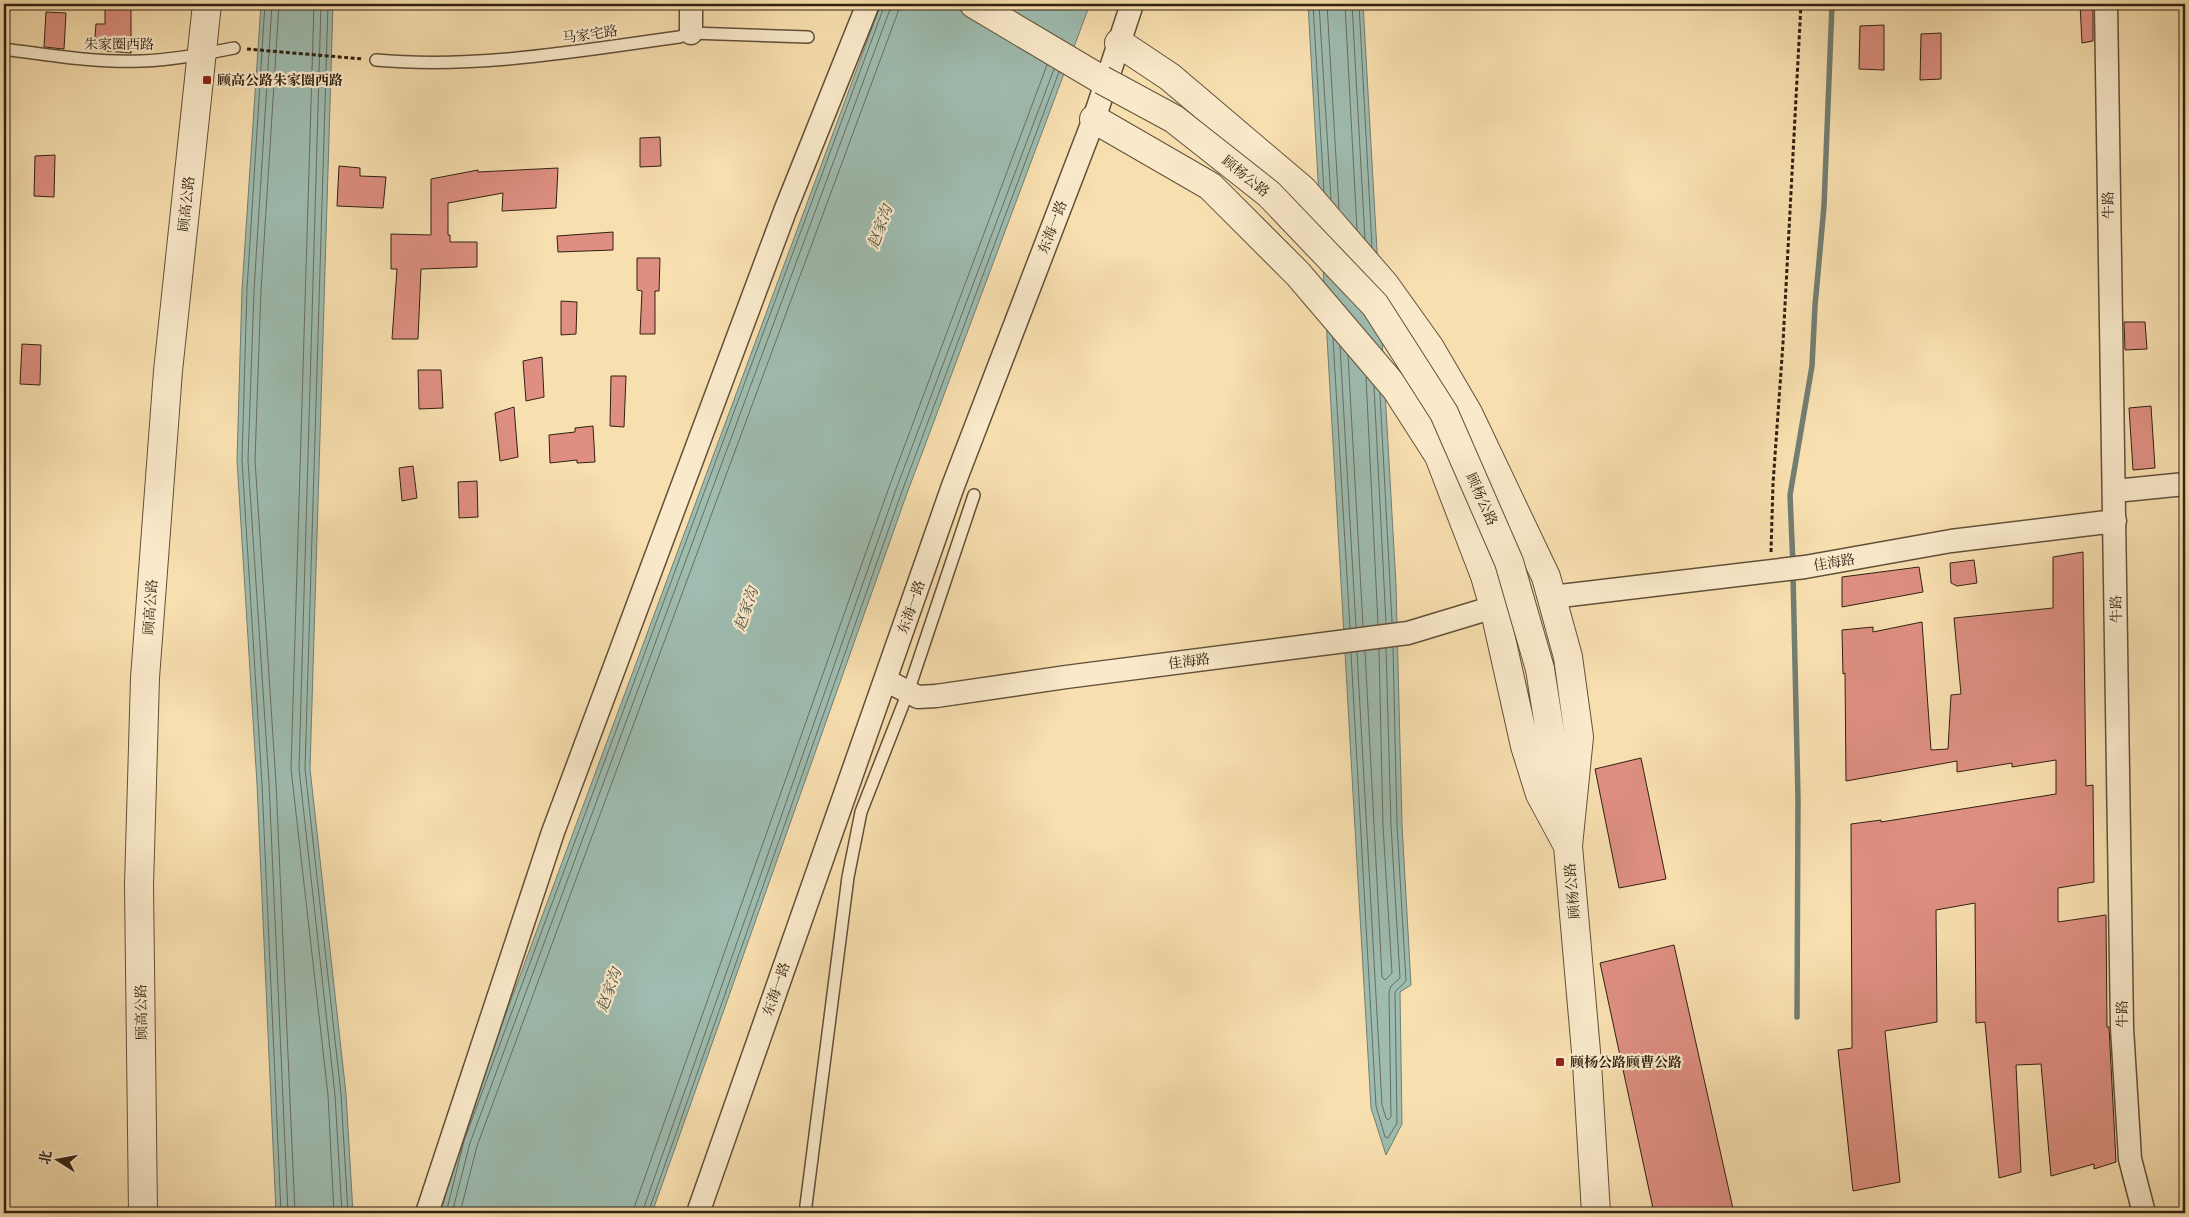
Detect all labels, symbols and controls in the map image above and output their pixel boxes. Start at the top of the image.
street label: 马家宅路 [561,21,619,47]
street label: 朱家圈西路 [84,35,154,53]
place label: 顾高公路朱家圈西路 [217,71,343,89]
marker: 顾高公路朱家圈西路 [201,74,213,86]
street label: 顾杨公路 [1219,151,1273,201]
street label: 顾高公路 [174,175,198,233]
street label: 牛路 [2099,191,2117,219]
street label: 东海一路 [1034,198,1070,256]
water label: 赵家沟 [863,201,897,251]
street label: 顾杨公路 [1462,470,1502,528]
street label: 佳海路 [1812,549,1856,575]
street label: 顾高公路 [139,578,161,636]
street label: 东海一路 [893,578,929,636]
water label: 赵家沟 [729,583,762,633]
street label: 牛路 [2107,595,2125,623]
street label: 佳海路 [1167,650,1211,672]
street label: 顾杨公路 [1561,862,1583,920]
street label: 东海一路 [758,960,794,1018]
water label: 赵家沟 [592,964,626,1014]
street label: 顾高公路 [132,984,150,1040]
street label: 牛路 [2113,1000,2131,1028]
place label: 顾杨公路顾曹公路 [1570,1053,1682,1071]
marker: 顾杨公路顾曹公路 [1554,1056,1566,1068]
north arrow [32,1134,82,1184]
text: 北 [35,1149,55,1166]

